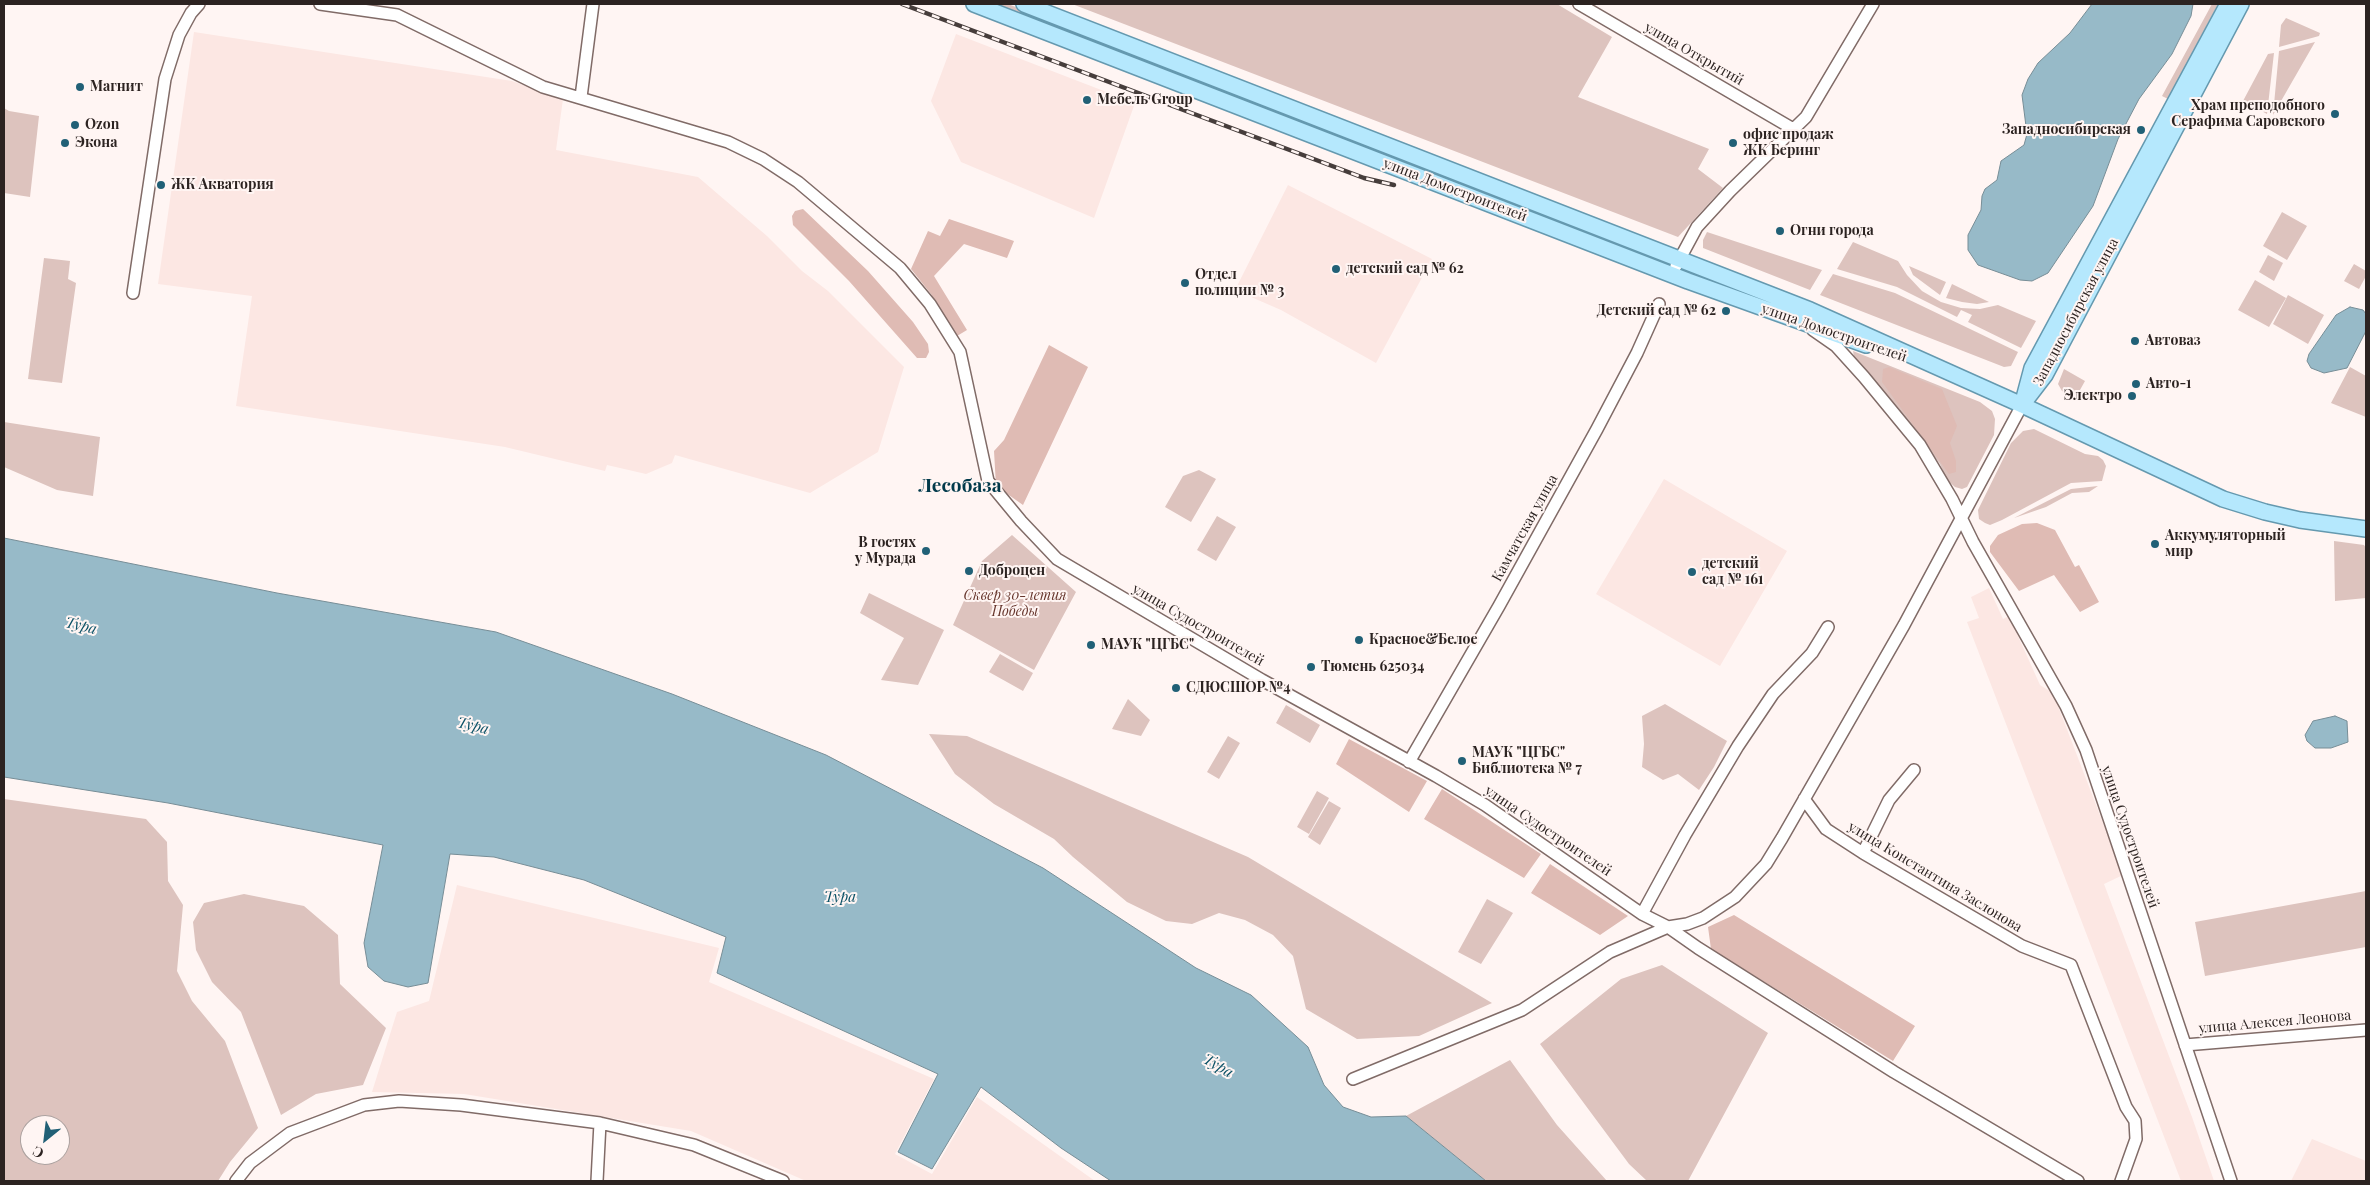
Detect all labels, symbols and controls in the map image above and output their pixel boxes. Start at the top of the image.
street label: улица Открытий [1642,19,1746,89]
place label: Магнит [90,79,143,95]
marker: Магнит [74,81,86,93]
place label: Мебель Group [1097,92,1193,108]
marker: Мебель Group [1081,94,1093,106]
place label: Храм преподобного Серафима Саровского [2171,98,2325,130]
marker: Храм преподобного Серафима Саровского [2329,108,2341,120]
place label: Ozon [85,117,119,133]
marker: Ozon [69,119,81,131]
place label: Западносибирская [2002,122,2131,138]
marker: Западносибирская [2135,124,2147,136]
place label: офис продаж ЖК Беринг [1743,127,1834,160]
place label: Экона [75,135,117,151]
marker: Экона [59,137,71,149]
marker: офис продаж ЖК Беринг [1727,137,1739,149]
street label: улица Домостроителей [1381,155,1529,225]
place label: ЖК Акватория [171,177,274,193]
marker: ЖК Акватория [155,179,167,191]
place label: Огни города [1790,223,1874,239]
marker: Огни города [1774,225,1786,237]
street label: Западносибирская улица [2030,235,2122,389]
place label: детский сад № 62 [1346,261,1464,277]
marker: детский сад № 62 [1330,263,1342,275]
place label: Отдел полиции № 3 [1195,267,1284,300]
marker: Отдел полиции № 3 [1179,277,1191,289]
street label: улица Домостроителей [1759,300,1909,366]
place label: Детский сад № 62 [1597,303,1716,319]
marker: Детский сад № 62 [1720,305,1732,317]
place label: Автоваз [2145,333,2201,349]
marker: Автоваз [2129,335,2141,347]
place label: Авто-1 [2146,376,2191,392]
marker: Авто-1 [2130,378,2142,390]
place label: Электро [2064,388,2122,404]
marker: Электро [2126,390,2138,402]
street label: Камчатская улица [1489,472,1561,584]
district label: Лесобаза [918,475,1002,497]
place label: Аккумуляторный мир [2165,528,2286,560]
place label: В гостях у Мурада [855,535,916,568]
marker: Аккумуляторный мир [2149,538,2161,550]
marker: В гостях у Мурада [920,545,932,557]
place label: детский сад № 161 [1702,556,1763,588]
place label: Доброцен [979,563,1045,579]
marker: Доброцен [963,565,975,577]
marker: детский сад № 161 [1686,566,1698,578]
street label: улица Судостроителей [1129,580,1267,670]
park label: Сквер 30-летия Победы [963,588,1067,620]
water label: Тура [63,613,99,639]
place label: Красное&Белое [1369,632,1478,648]
marker: Красное&Белое [1353,634,1365,646]
place label: МАУК "ЦГБС" [1101,637,1194,653]
marker: МАУК "ЦГБС" [1085,639,1097,651]
place label: Тюмень 625034 [1321,659,1424,675]
marker: Тюмень 625034 [1305,661,1317,673]
place label: СДЮСШОР №4 [1186,680,1291,696]
marker: СДЮСШОР №4 [1170,682,1182,694]
water label: Тура [455,713,491,739]
place label: МАУК "ЦГБС" Библиотека № 7 [1472,745,1582,778]
marker: МАУК "ЦГБС" Библиотека № 7 [1456,755,1468,767]
street label: улица Судостроителей [2098,764,2162,910]
street label: улица Судостроителей [1481,782,1615,880]
street label: улица Константина Заслонова [1845,818,2025,936]
water label: Тура [824,888,856,906]
street label: улица Алексея Леонова [2198,1007,2352,1037]
water label: Тура [1200,1050,1236,1082]
north arrow [20,1115,70,1165]
text: С [29,1142,47,1163]

